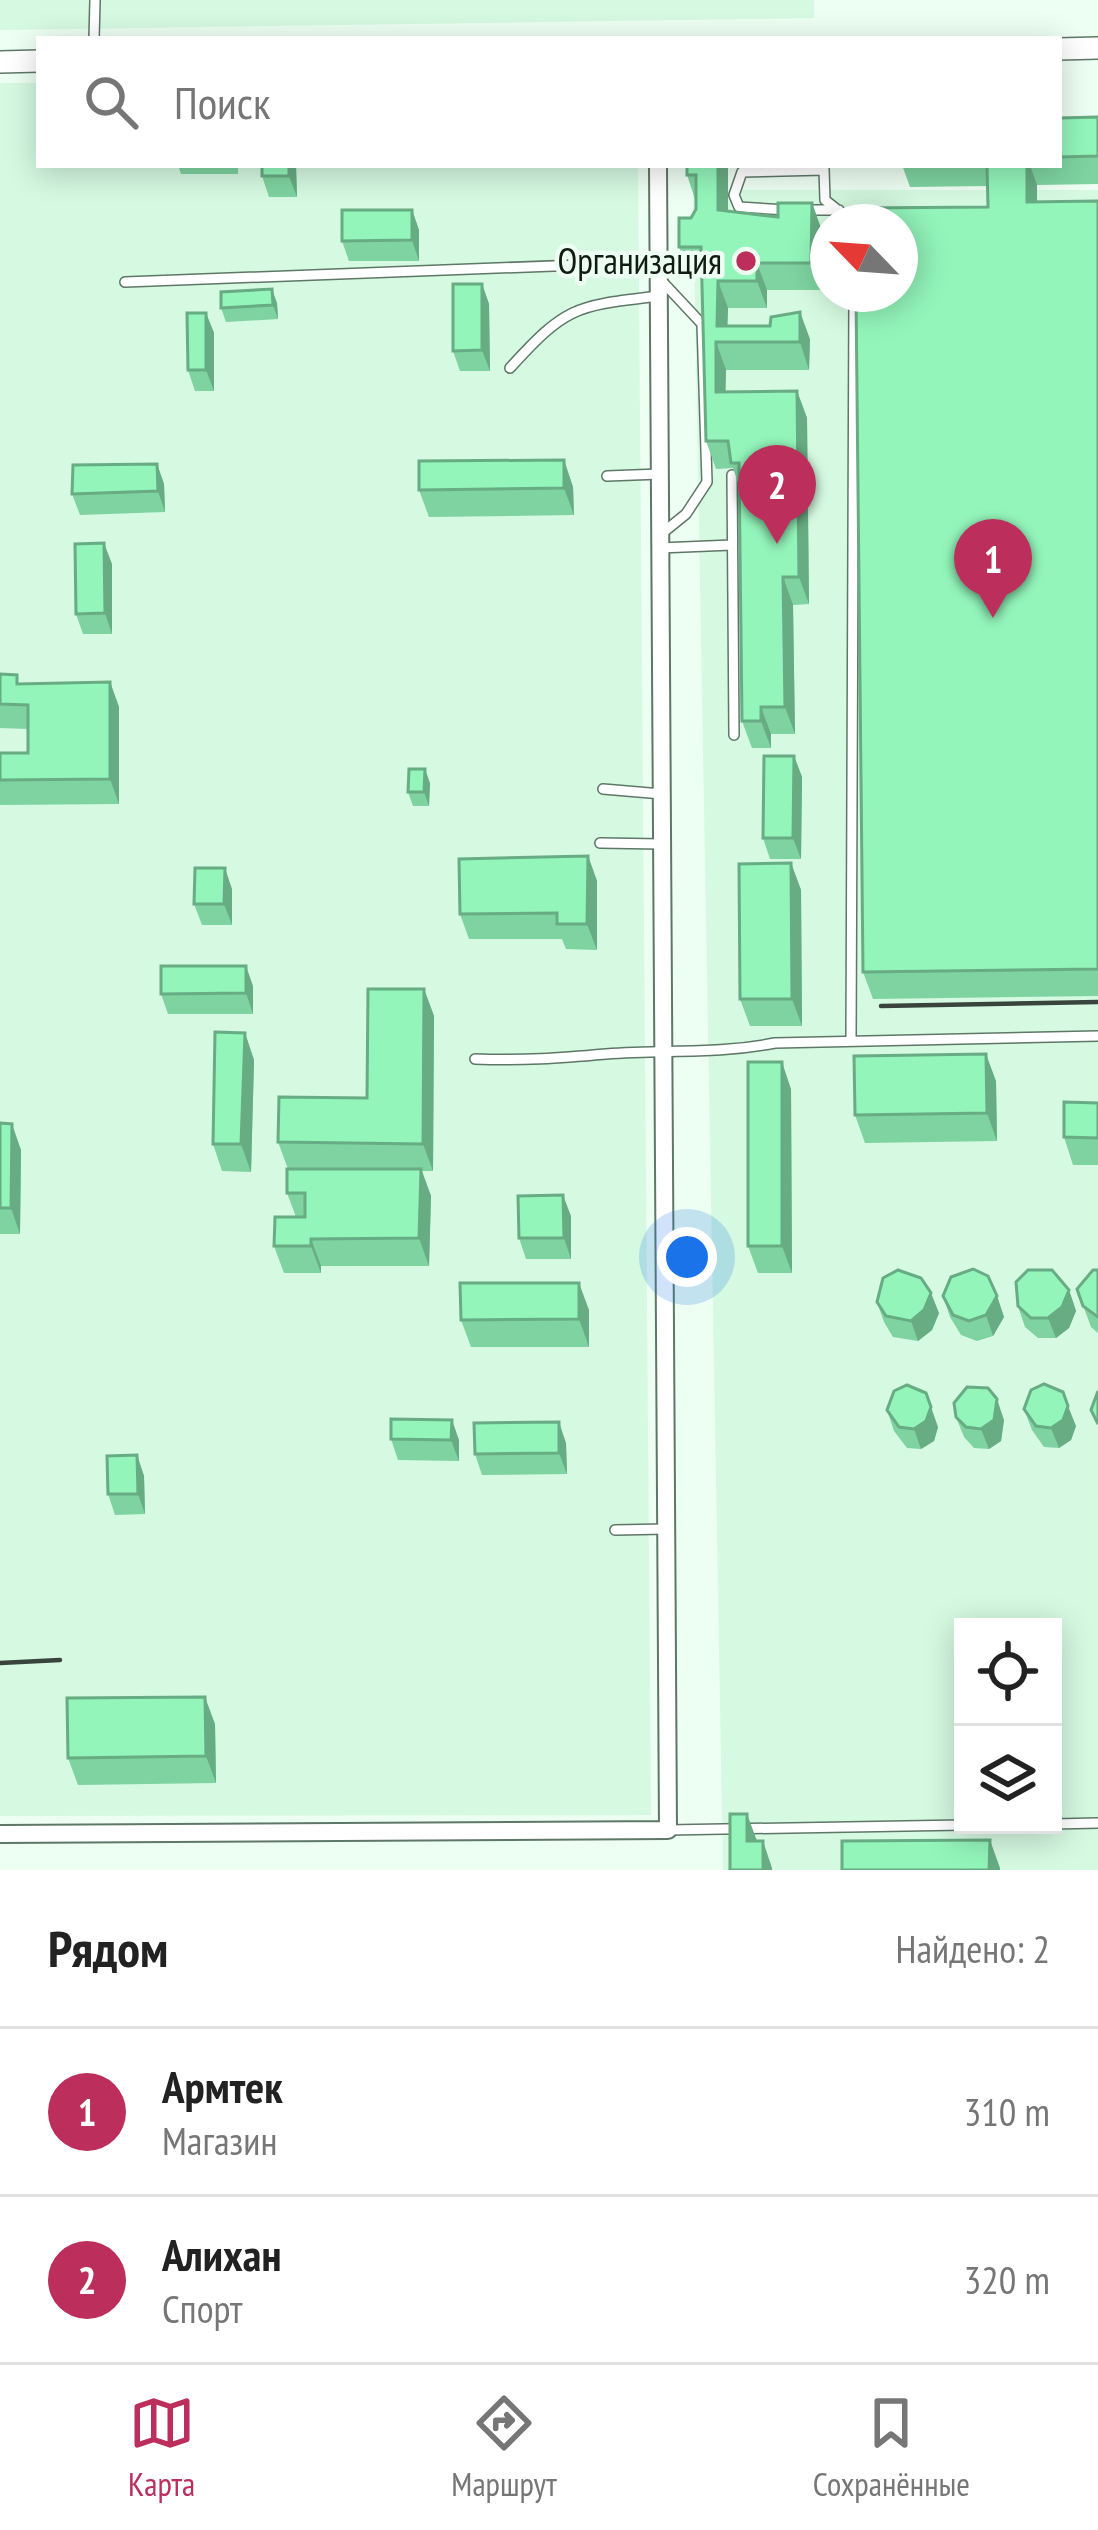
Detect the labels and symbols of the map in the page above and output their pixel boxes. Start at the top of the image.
north arrow [810,204,918,312]
place label: Организация [557,237,722,284]
marker: Организация [733,248,759,274]
pin: 2 [738,445,816,544]
pin: 1 [954,519,1032,618]
your location [657,1227,717,1287]

